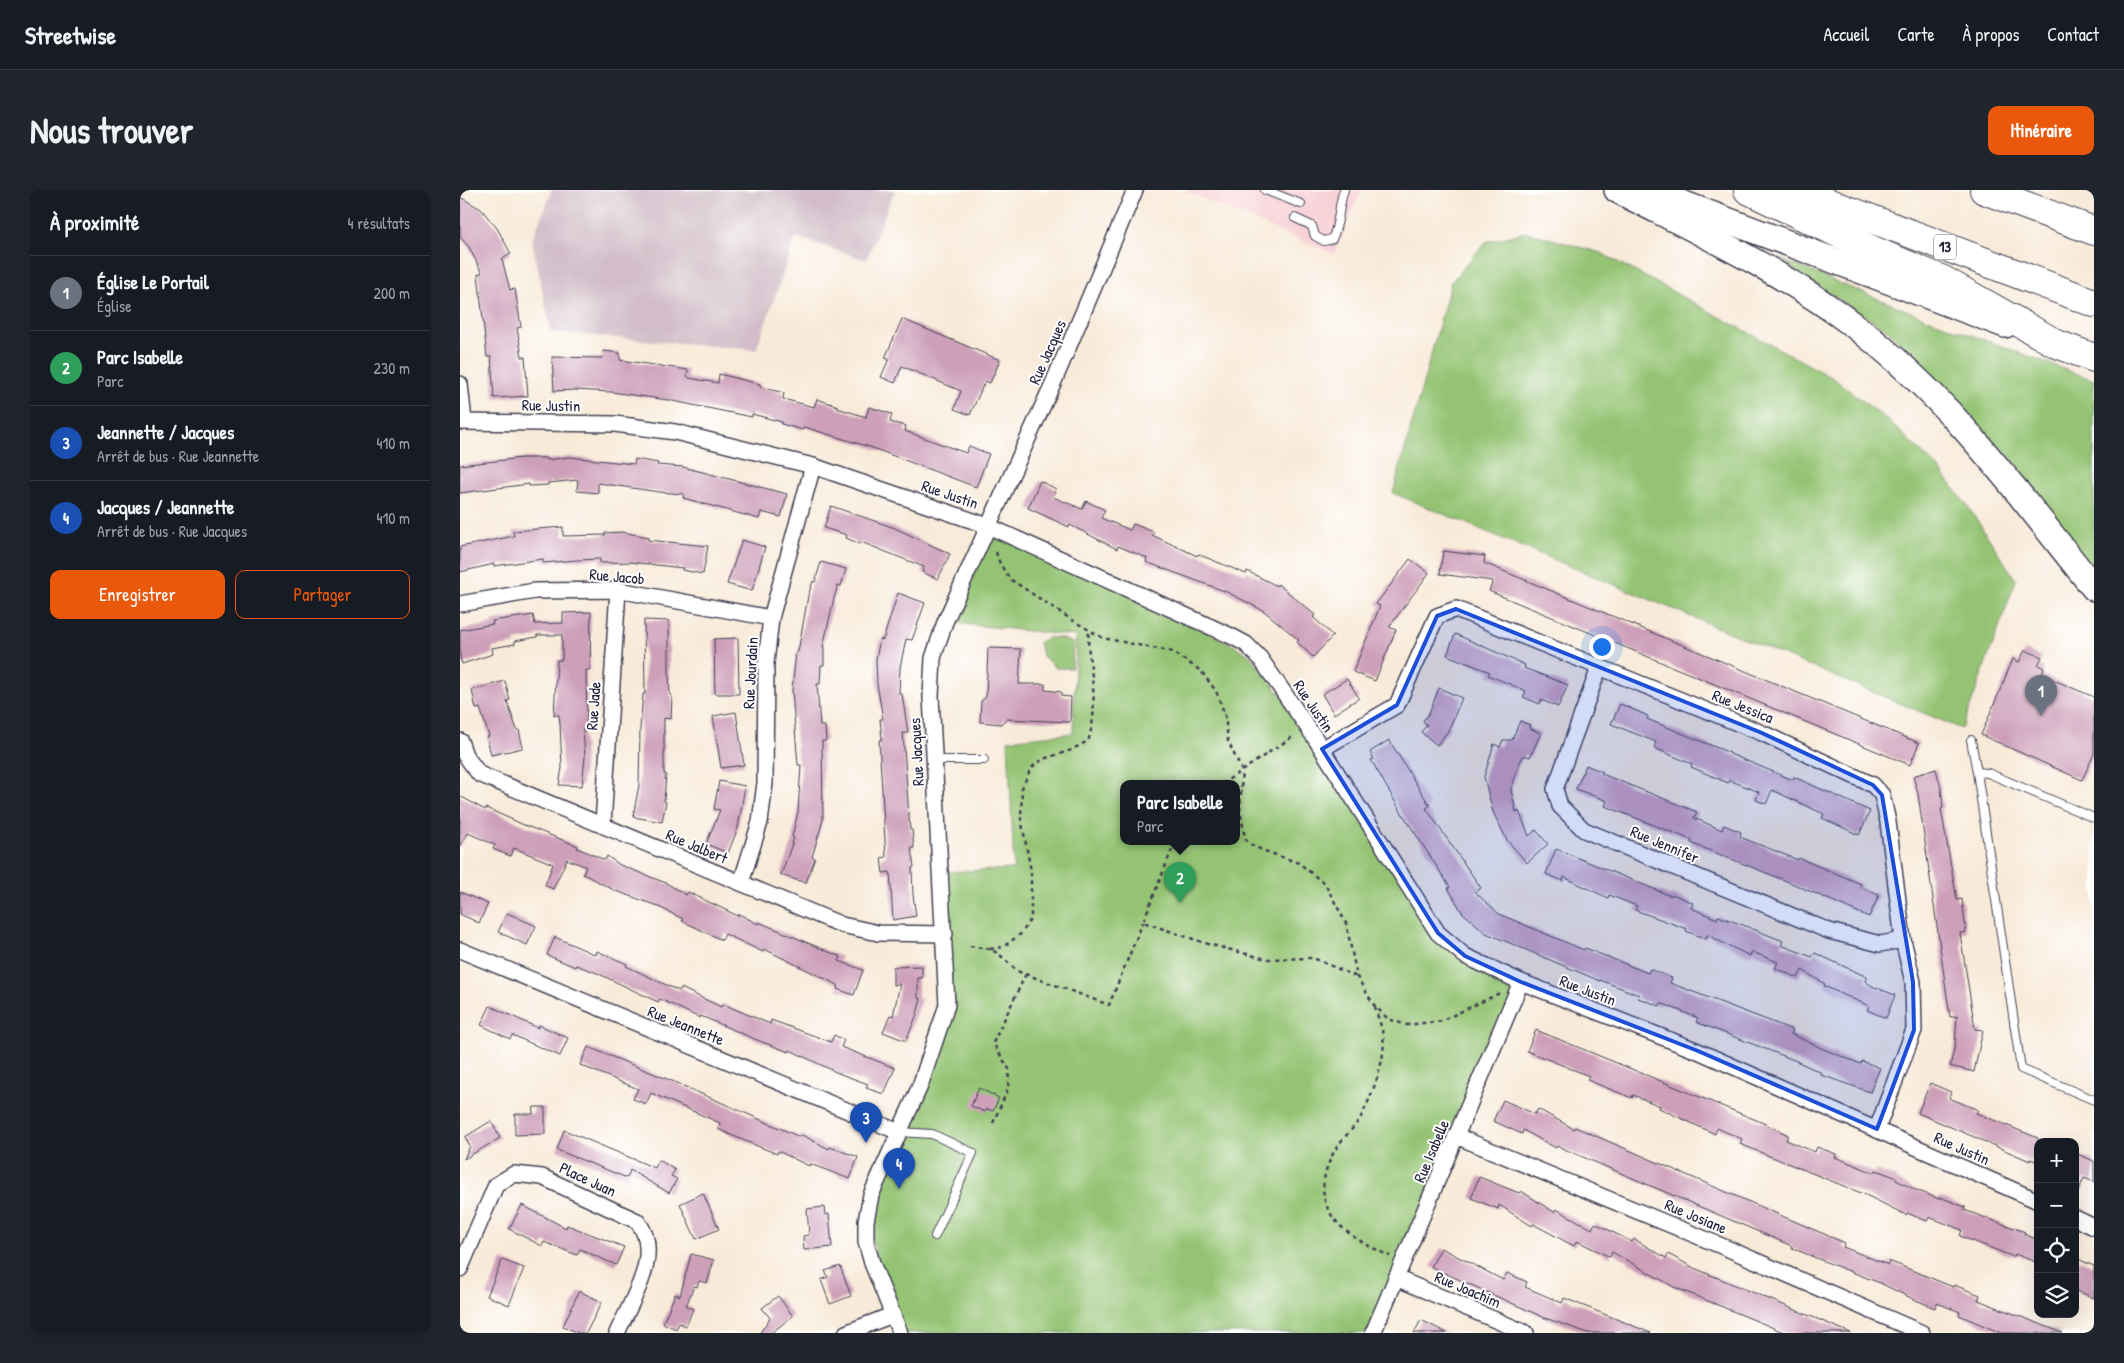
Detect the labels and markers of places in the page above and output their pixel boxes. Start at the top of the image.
pin: 1 [2025,675,2057,716]
pin: 2 [1164,862,1196,903]
pin: 3 [850,1102,882,1143]
pin: 4 [883,1148,915,1189]

